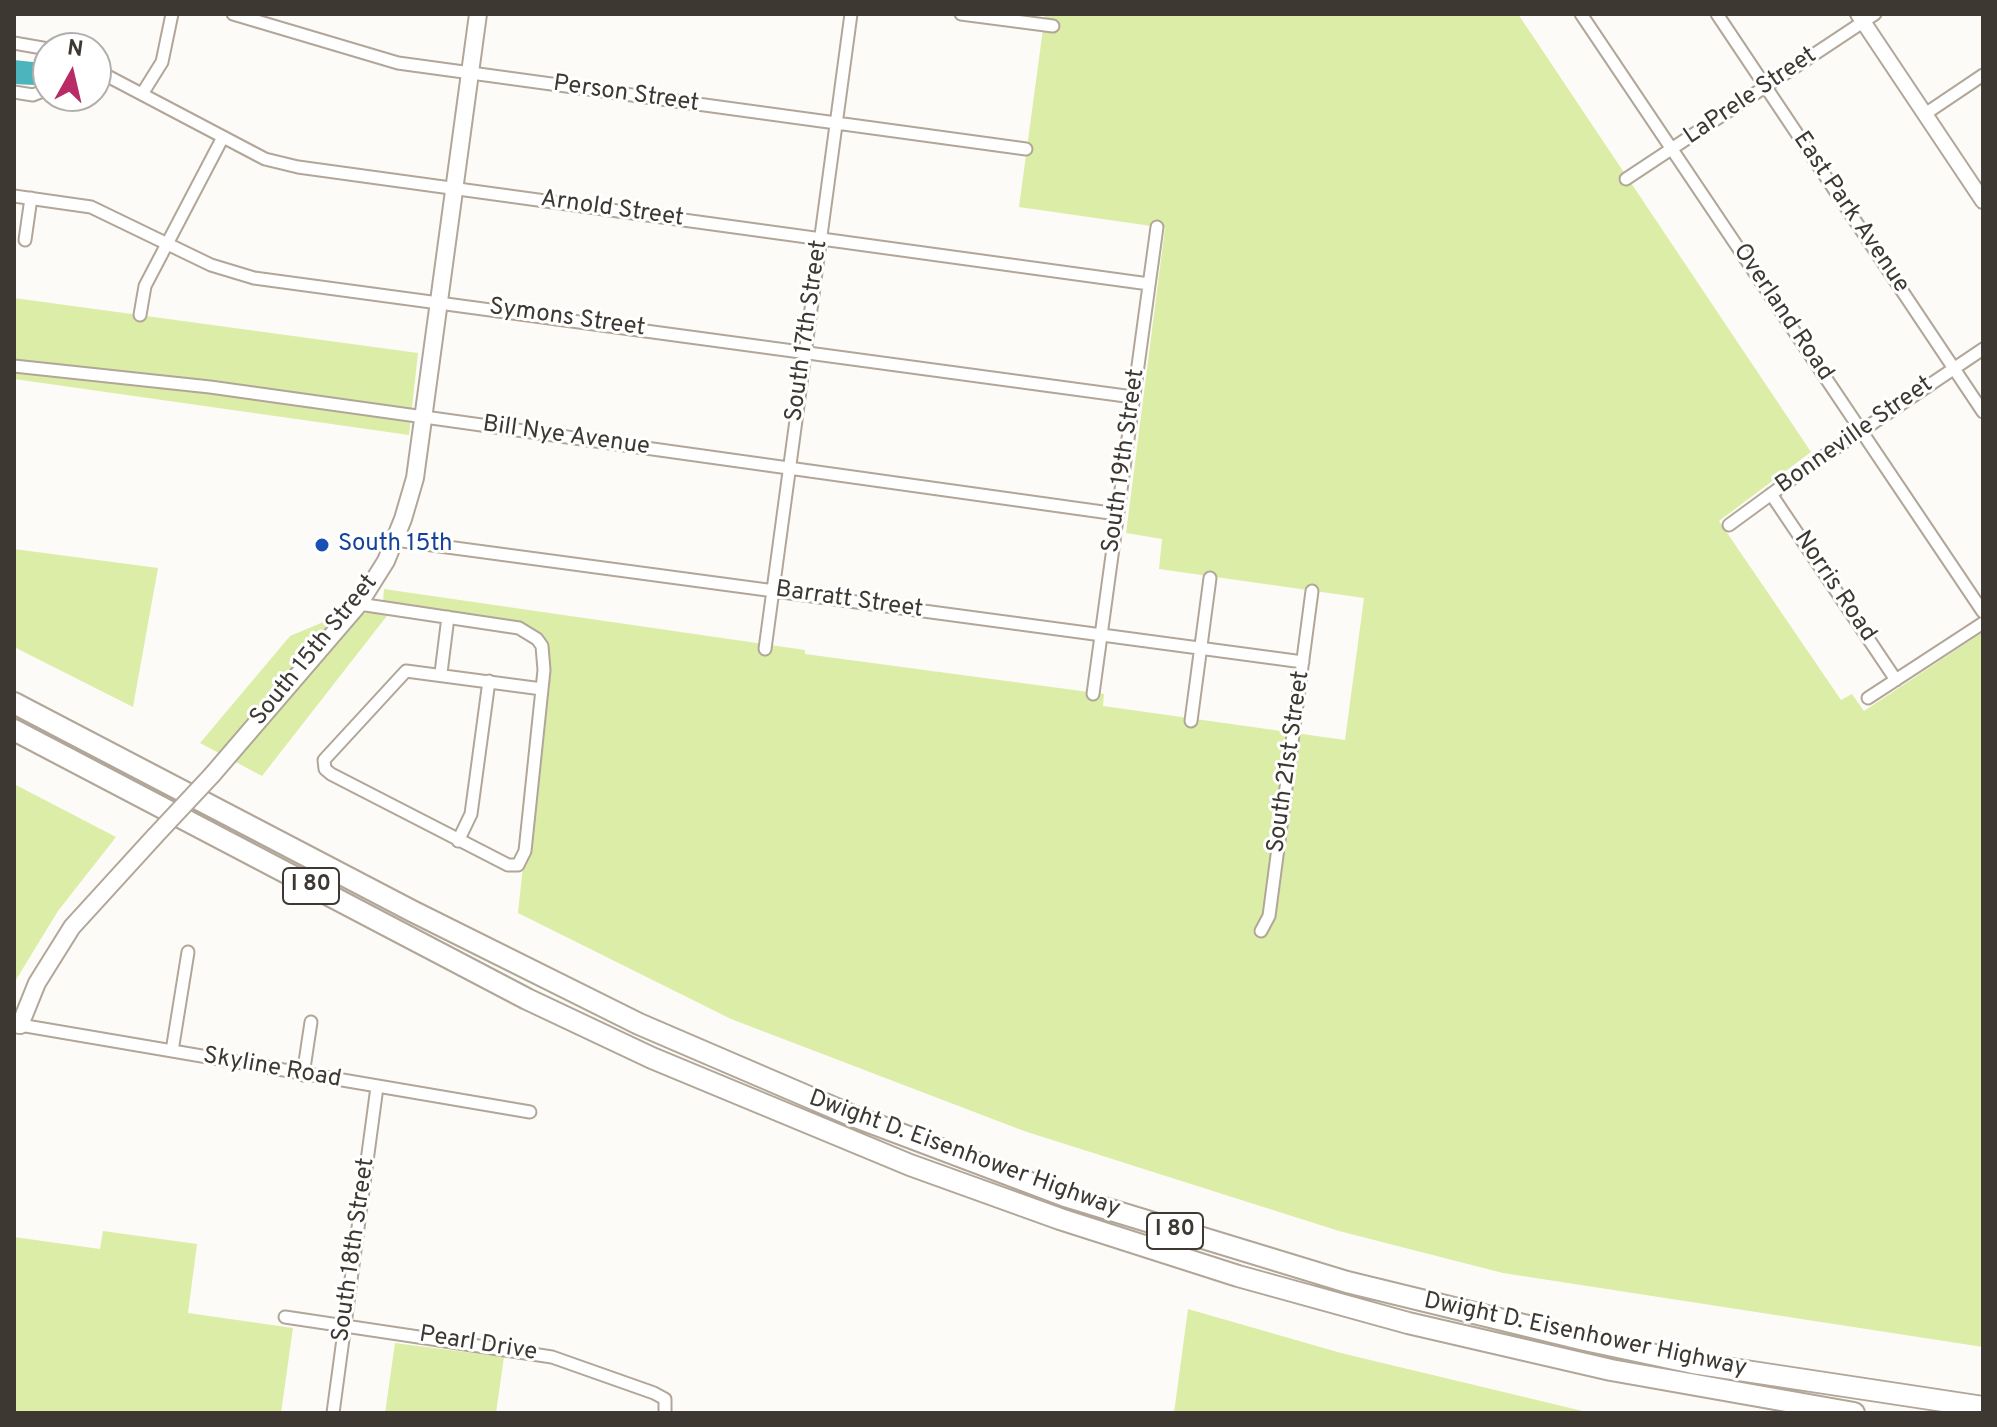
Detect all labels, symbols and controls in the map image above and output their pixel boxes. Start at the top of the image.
north arrow [32,32,112,112]
text: N [65,35,85,64]
street label: LaPrele Street [1679,42,1823,152]
street label: Person Street [551,71,701,119]
street label: East Park Avenue [1785,127,1915,299]
street label: Arnold Street [539,186,685,234]
street label: South 17th Street [781,238,835,424]
street label: Overland Road [1725,239,1839,387]
street label: Symons Street [487,294,647,344]
street label: South 19th Street [1098,367,1152,555]
street label: Bonneville Street [1771,371,1939,501]
street label: Bill Nye Avenue [481,411,651,463]
street label: Norris Road [1786,526,1882,648]
place label: South 15th [338,531,453,559]
marker: South 15th [313,536,331,554]
street label: South 15th Street [245,570,385,732]
street label: Barratt Street [773,576,925,626]
street label: South 21st Street [1263,669,1317,855]
road number: I 80 [283,868,339,904]
street label: Skyline Road [201,1043,343,1095]
street label: Dwight D. Eisenhower Highway [804,1085,1124,1225]
street label: South 18th Street [328,1156,382,1344]
road number: I 80 [1147,1213,1203,1249]
street label: Dwight D. Eisenhower Highway [1421,1288,1749,1384]
street label: Pearl Drive [417,1321,539,1369]

